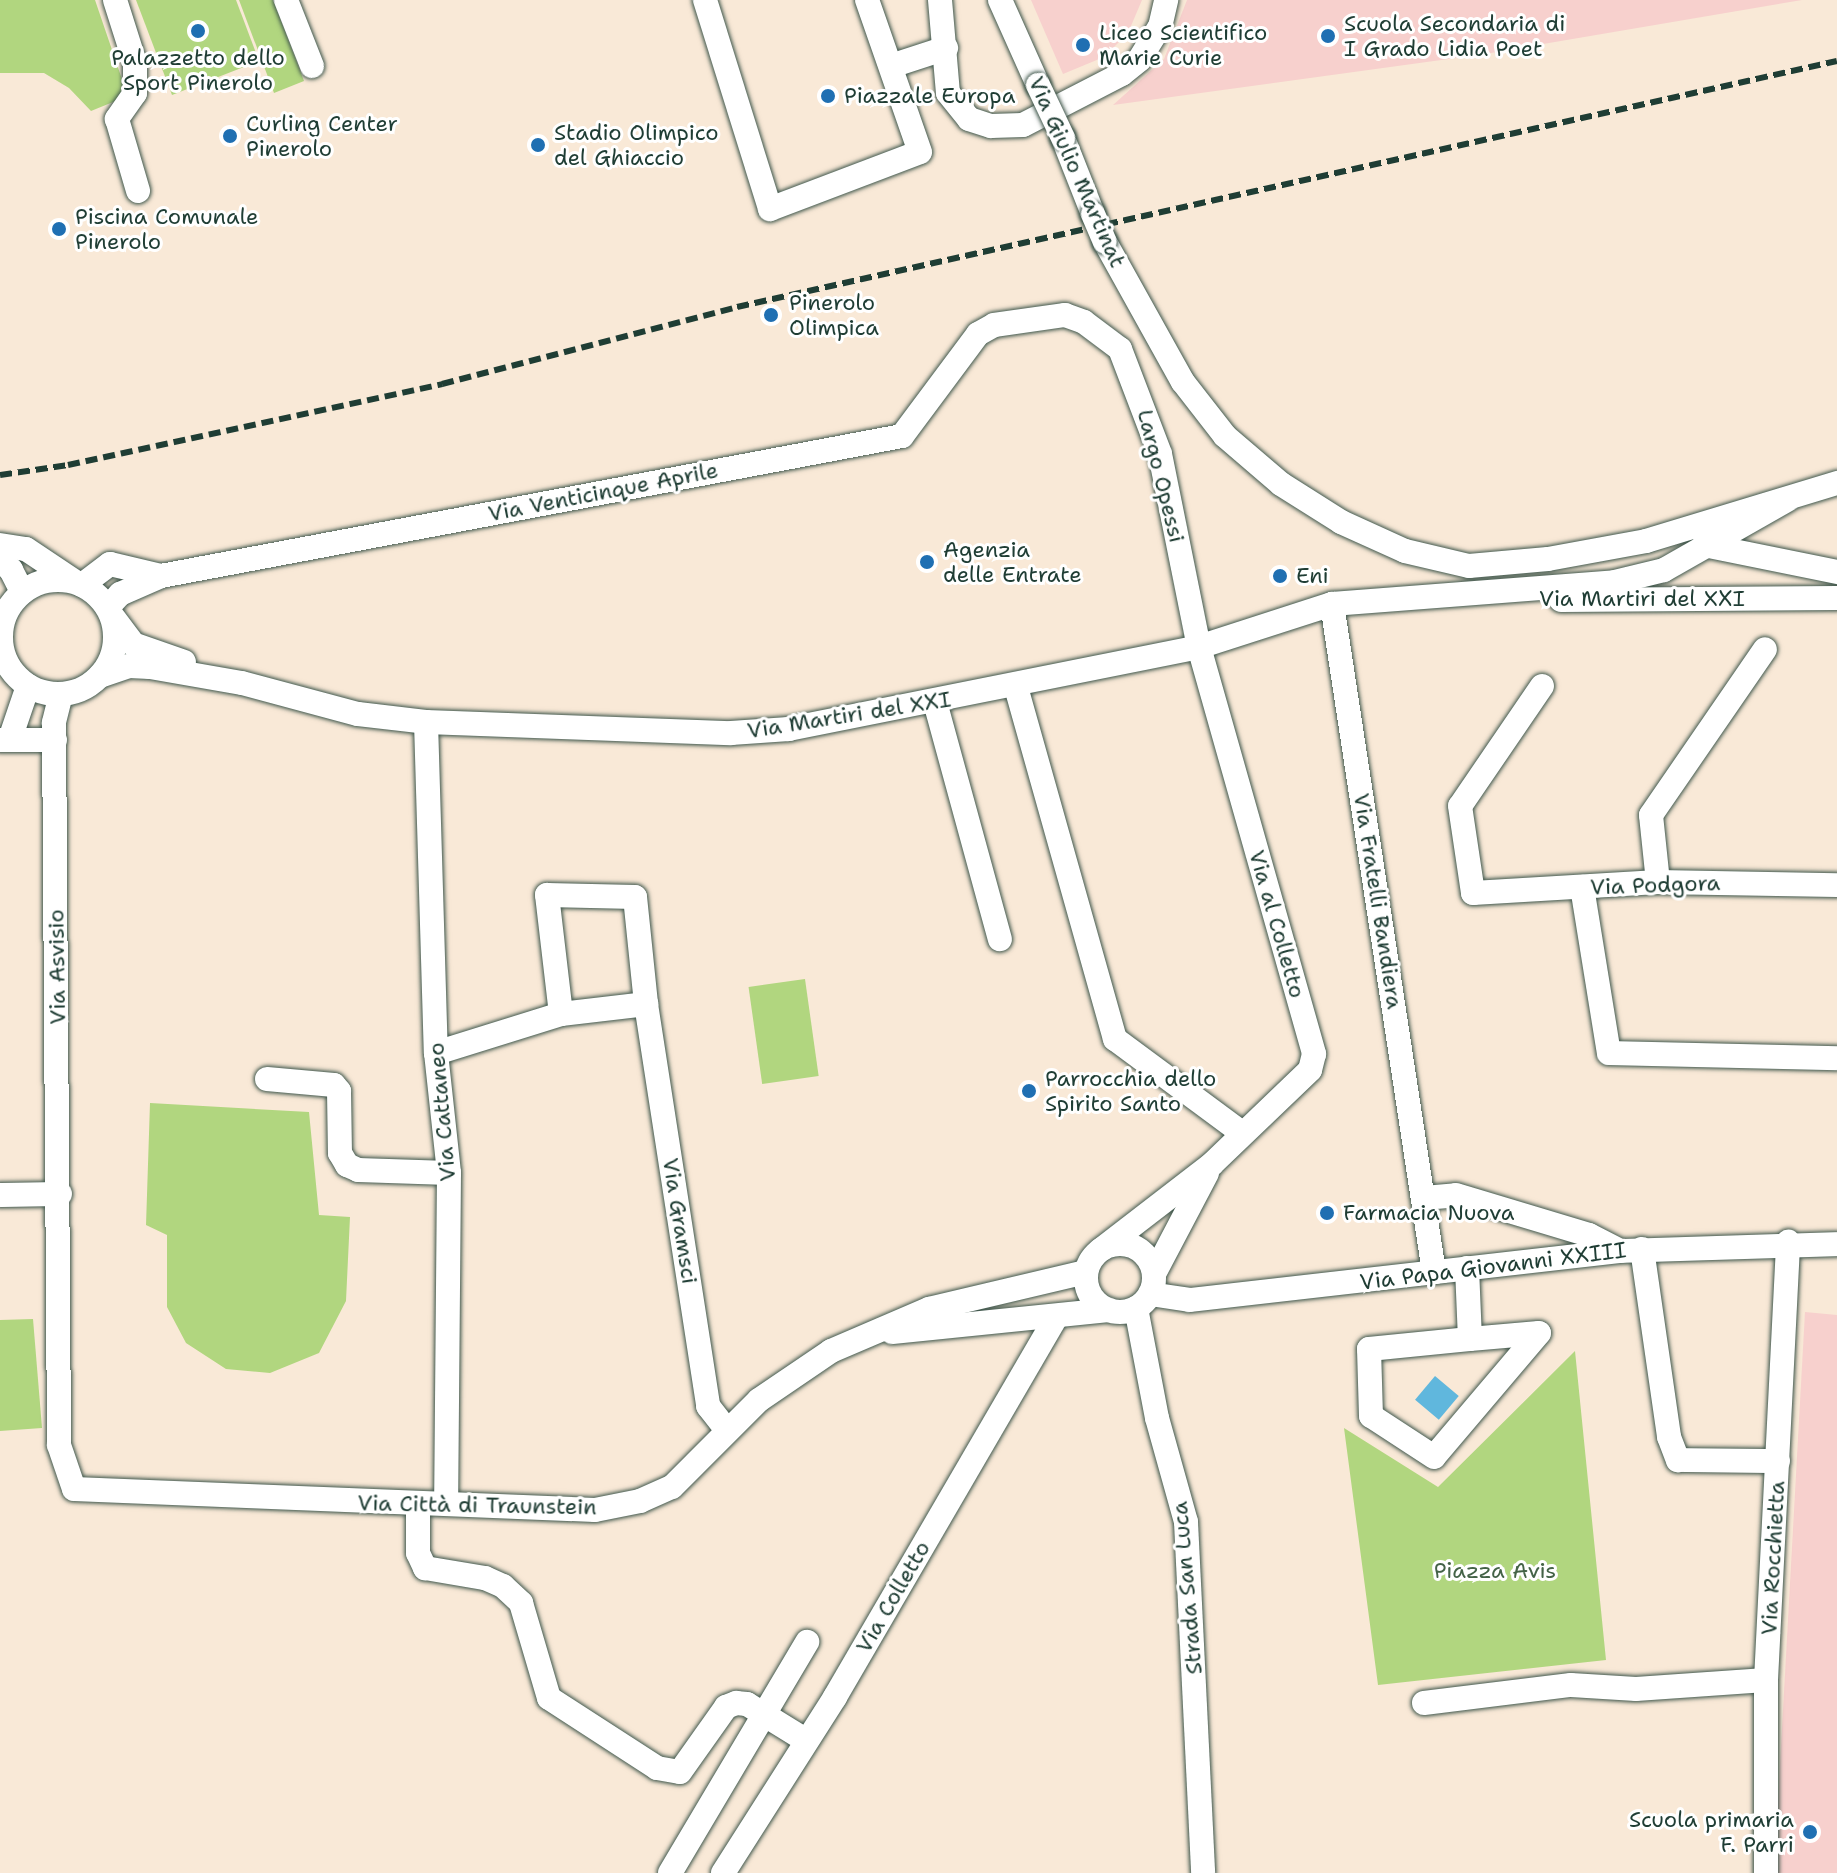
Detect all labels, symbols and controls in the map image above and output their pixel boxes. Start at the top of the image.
place label: Scuola Secondaria di I Grado Lidia Poet [1344,10,1565,62]
place label: Liceo Scientifico Marie Curie [1099,19,1267,70]
marker: Palazzetto dello Sport Pinerolo [189,22,207,40]
marker: Scuola Secondaria di I Grado Lidia Poet [1319,27,1337,45]
marker: Liceo Scientifico Marie Curie [1074,36,1092,54]
place label: Palazzetto dello Sport Pinerolo [111,44,285,96]
street label: Via Giulio Martinat [1023,72,1131,272]
place label: Piazzale Europa [844,83,1015,109]
marker: Piazzale Europa [819,87,837,105]
place label: Curling Center Pinerolo [246,110,398,162]
place label: Stadio Olimpico del Ghiaccio [554,119,719,170]
marker: Curling Center Pinerolo [221,127,239,145]
marker: Stadio Olimpico del Ghiaccio [529,136,547,154]
place label: Piscina Comunale Pinerolo [75,203,258,254]
marker: Piscina Comunale Pinerolo [50,220,68,238]
place label: Pinerolo Olimpica [789,289,879,340]
marker: Pinerolo Olimpica [760,304,782,326]
street label: Largo Opessi [1132,407,1190,545]
street label: Via Venticinque Aprile [486,457,720,527]
place label: Agenzia delle Entrate [943,536,1082,588]
marker: Agenzia delle Entrate [918,553,936,571]
place label: Eni [1296,563,1329,589]
marker: Eni [1271,567,1289,585]
street label: Via Martiri del XXI [1539,586,1745,612]
street label: Via Martiri del XXI [745,686,953,744]
street label: Via Fratelli Bandiera [1348,791,1408,1011]
street label: Via al Colletto [1243,847,1311,1001]
street label: Via Podgora [1590,870,1720,900]
street label: Via Asvisio [43,909,71,1025]
street label: Via Cattaneo [423,1041,461,1183]
place label: Parrocchia dello Spirito Santo [1045,1065,1216,1116]
marker: Parrocchia dello Spirito Santo [1020,1082,1038,1100]
street label: Via Gramsci [657,1156,703,1286]
place label: Farmacia Nuova [1343,1200,1514,1226]
marker: Farmacia Nuova [1318,1204,1336,1222]
street label: Via Papa Giovanni XXIII [1358,1237,1628,1295]
street label: Via Rocchietta [1756,1480,1790,1636]
street label: Via Città di Traunstein [357,1490,597,1520]
street label: Strada San Luca [1166,1500,1208,1676]
street label: Via Colletto [850,1536,936,1658]
park label: Piazza Avis [1434,1558,1556,1584]
place label: Scuola primaria F. Parri [1629,1806,1794,1858]
marker: Scuola primaria F. Parri [1801,1823,1819,1841]

